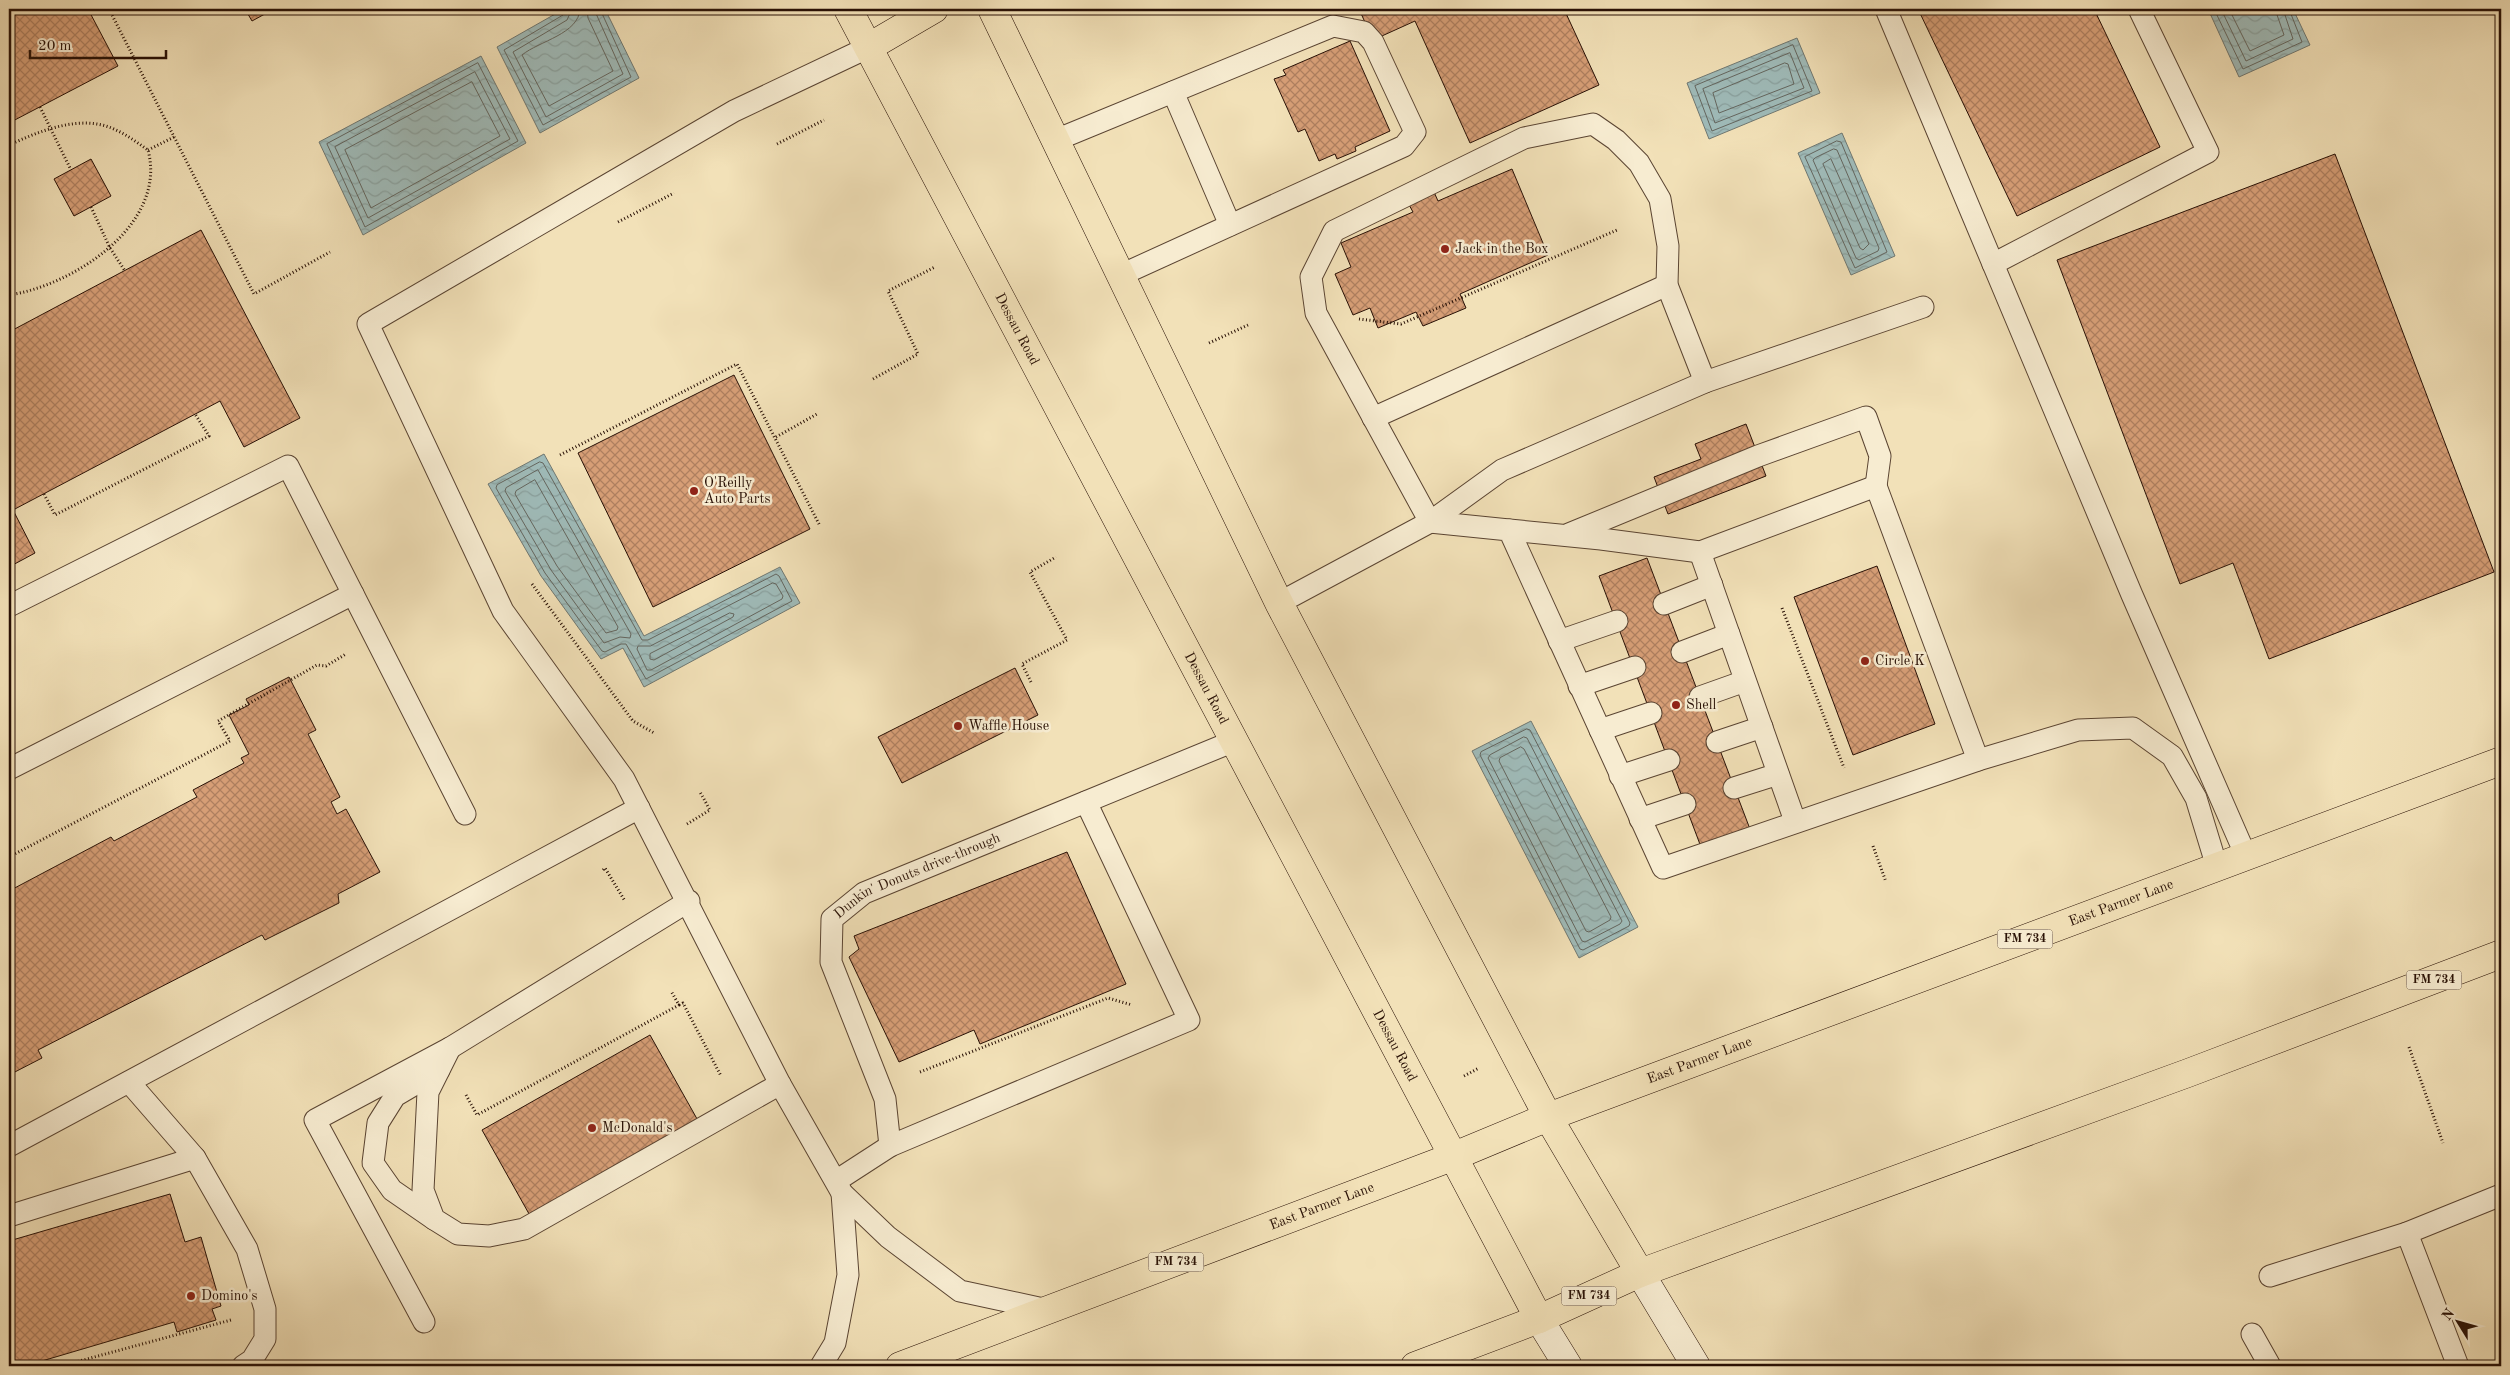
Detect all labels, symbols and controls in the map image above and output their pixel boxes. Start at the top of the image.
scale bar [30,28,166,60]
text: 20 m [38,39,72,54]
place label: Jack in the Box [1455,242,1548,256]
marker: Jack in the Box [1439,243,1451,255]
street label: Dessau Road [992,291,1042,367]
place label: O'Reilly Auto Parts [704,476,770,506]
marker: O'Reilly Auto Parts [688,485,700,497]
street label: Dessau Road [1182,650,1231,727]
place label: Circle K [1875,654,1925,668]
marker: Circle K [1859,655,1871,667]
place label: Shell [1686,698,1717,712]
marker: Shell [1670,699,1682,711]
place label: Waffle House [968,719,1049,733]
marker: Waffle House [952,720,964,732]
street label: Dunkin' Donuts drive-through [831,831,1003,921]
street label: East Parmer Lane [2067,877,2175,929]
road number: FM 734 [1998,930,2052,949]
road number: FM 734 [2406,970,2462,990]
street label: Dessau Road [1370,1007,1419,1084]
street label: East Parmer Lane [1645,1034,1754,1086]
place label: McDonald's [602,1121,673,1135]
marker: McDonald's [586,1122,598,1134]
street label: East Parmer Lane [1268,1180,1376,1232]
road number: FM 734 [1148,1252,1204,1272]
road number: FM 734 [1562,1286,1616,1305]
place label: Domino's [201,1289,258,1303]
marker: Domino's [185,1290,197,1302]
north arrow [2432,1298,2482,1348]
text: N [2440,1306,2457,1323]

